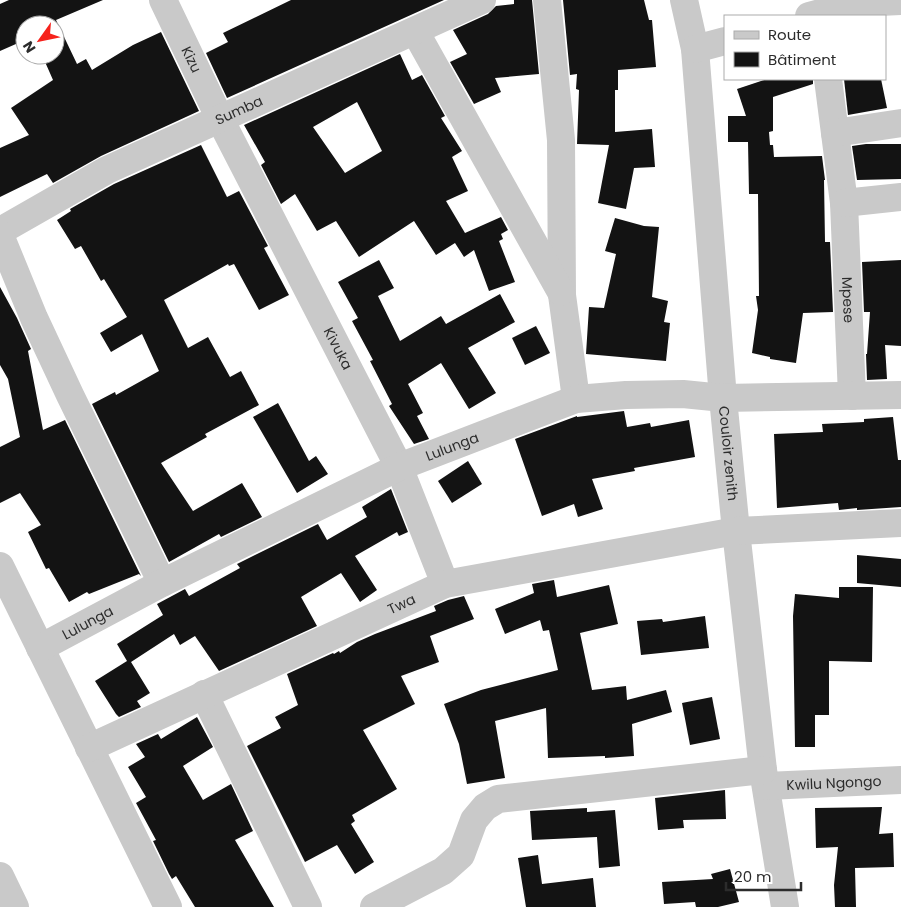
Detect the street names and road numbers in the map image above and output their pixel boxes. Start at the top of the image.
street label: Kizu [177,43,206,76]
street label: Sumba [212,91,266,130]
street label: Mpese [837,276,859,324]
street label: Kivuka [319,324,357,373]
street label: Couloir zenith [714,405,743,502]
street label: Lulunga [423,427,482,466]
street label: Twa [384,589,419,619]
street label: Lulunga [59,601,117,644]
street label: Kwilu Ngongo [786,771,882,795]

